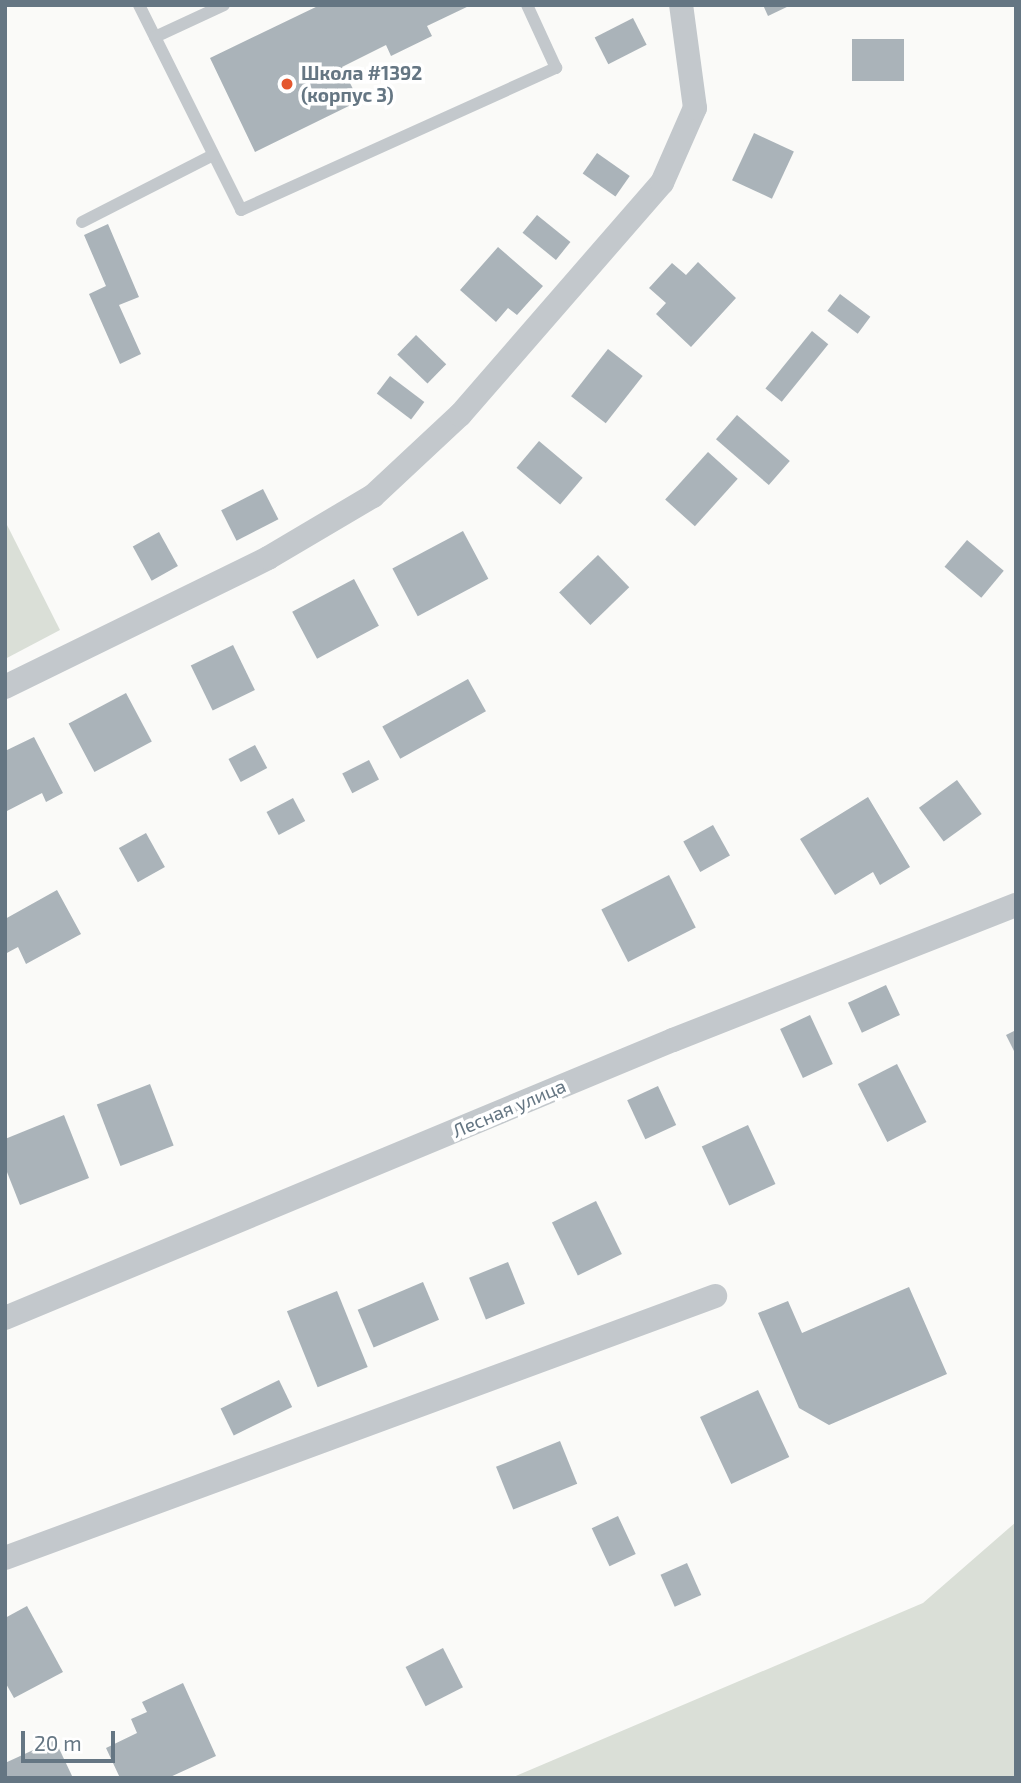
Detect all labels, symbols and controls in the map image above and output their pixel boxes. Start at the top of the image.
place label: Школа #1392 (корпус 3) [301,62,422,106]
marker: Школа #1392 (корпус 3) [279,76,295,92]
street label: Лесная улица [449,1074,569,1142]
scale bar [24,1716,119,1760]
text: 20 m [34,1730,82,1755]

